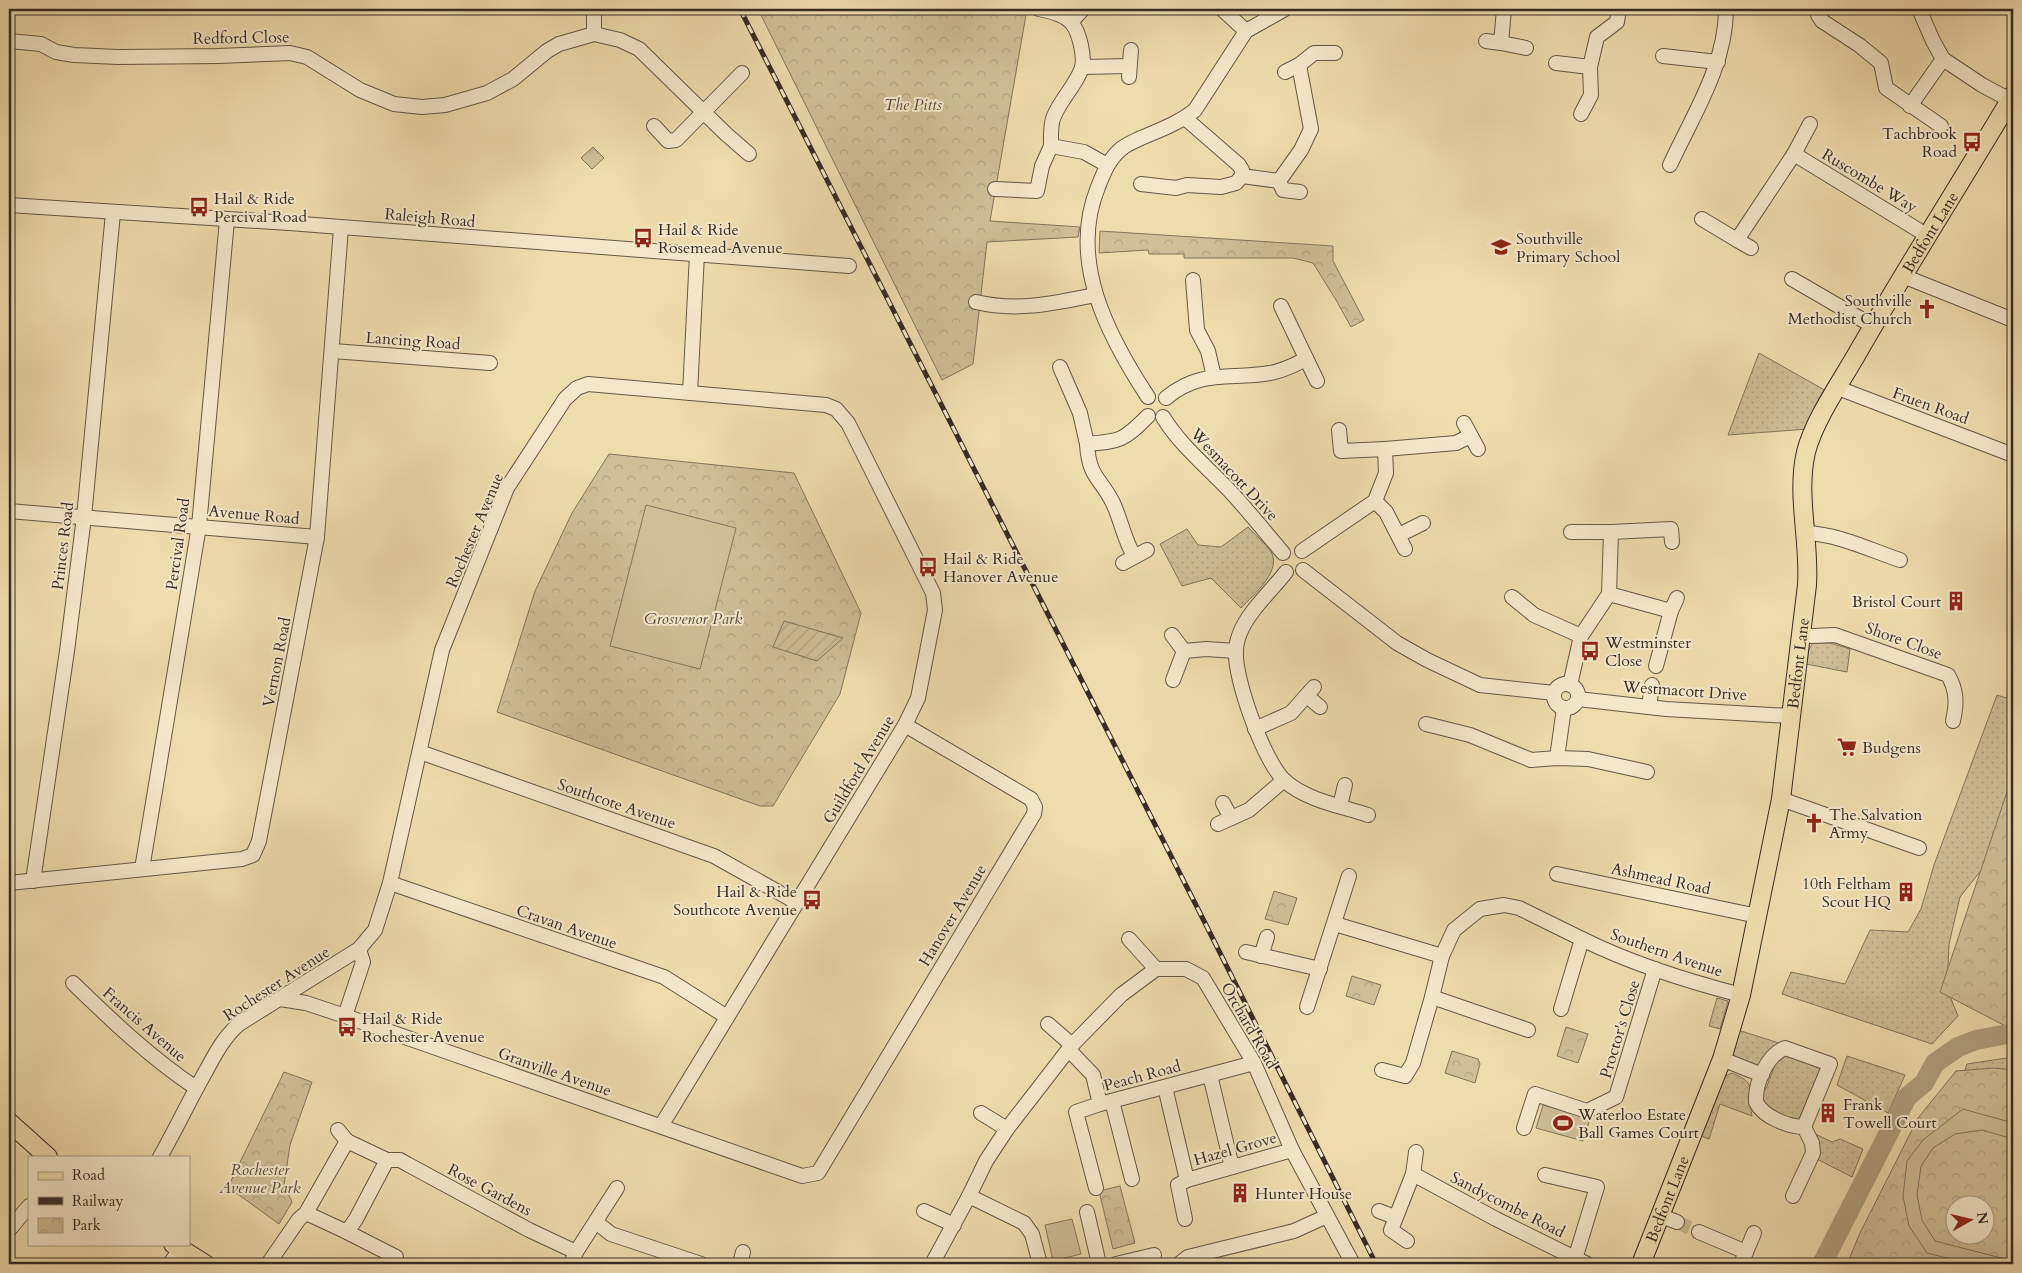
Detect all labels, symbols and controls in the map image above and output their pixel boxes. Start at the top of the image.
street label: Redford Close [193,26,290,50]
park label: The Pitts [884,94,942,116]
place label: Tachbrook Road [1882,123,1957,163]
bus stop icon: Tachbrook Road [1961,131,1983,153]
street label: Ruscombe Way [1818,144,1922,218]
place label: Hail & Ride Percival Road [214,188,307,228]
street label: Bedfont Lane [1897,188,1964,277]
bus stop icon: Hail & Ride Percival Road [188,196,210,218]
street label: Raleigh Road [384,203,477,233]
place label: Hail & Ride Rosemead Avenue [658,219,783,259]
bus stop icon: Hail & Ride Rosemead Avenue [632,227,654,249]
place label: Southville Primary School [1516,228,1620,268]
school or university icon: Southville Primary School [1490,236,1512,258]
place label: Southville Methodist Church [1788,290,1912,330]
church icon: Southville Methodist Church [1916,298,1938,320]
street label: Lancing Road [365,327,462,355]
street label: Fruen Road [1890,382,1972,430]
street label: Wesmacott Drive [1185,423,1283,526]
street label: Rochester Avenue [441,470,509,591]
street label: Percival Road [161,496,195,592]
street label: Princes Road [47,500,79,591]
street label: Avenue Road [207,500,301,530]
place label: Hail & Ride Hanover Avenue [943,548,1058,588]
bus stop icon: Hail & Ride Hanover Avenue [917,556,939,578]
building icon: Bristol Court [1945,590,1967,612]
place label: Bristol Court [1852,591,1941,613]
park label: Grosvenor Park [644,608,742,630]
street label: Vernon Road [257,615,297,709]
street label: Bedfont Lane [1782,617,1815,710]
street label: Shore Close [1862,617,1945,665]
place label: Westminster Close [1604,632,1691,672]
bus stop icon: Westminster Close [1579,640,1601,662]
street label: Westmacott Drive [1621,676,1748,706]
street label: Guildford Avenue [818,711,900,828]
supermarket icon: Budgens [1836,736,1858,758]
place label: Budgens [1862,737,1921,759]
street label: Southcote Avenue [555,773,679,834]
place label: The Salvation Army [1829,804,1922,844]
church icon: The Salvation Army [1803,812,1825,834]
street label: Ashmead Road [1609,858,1713,900]
street label: Hanover Avenue [914,860,992,971]
place label: 10th Feltham Scout HQ [1802,873,1891,913]
place label: Hail & Ride Southcote Avenue [673,881,797,921]
building icon: 10th Feltham Scout HQ [1895,881,1917,903]
bus stop icon: Hail & Ride Southcote Avenue [801,889,823,911]
street label: Cravan Avenue [513,899,620,954]
street label: Southern Avenue [1607,923,1726,982]
street label: Rochester Avenue [219,941,334,1026]
street label: Proctor's Close [1595,977,1645,1081]
street label: Orchard Road [1215,978,1283,1073]
street label: Francis Avenue [98,982,191,1067]
place label: Hail & Ride Rochester Avenue [362,1008,485,1048]
bus stop icon: Hail & Ride Rochester Avenue [336,1016,358,1038]
street label: Granville Avenue [495,1042,614,1102]
street label: Peach Road [1101,1055,1184,1097]
place label: Frank Towell Court [1843,1094,1936,1134]
building icon: Frank Towell Court [1817,1102,1839,1124]
place label: Waterloo Estate Ball Games Court [1577,1104,1699,1144]
sports icon: Waterloo Estate Ball Games Court [1552,1112,1574,1134]
street label: Hazel Grove [1191,1127,1279,1171]
street label: Bedfont Lane [1641,1153,1695,1246]
legend [28,1156,190,1246]
park label: Rochester Avenue Park [218,1159,301,1199]
street label: Rose Gardens [444,1159,535,1221]
text: Road [72,1165,105,1185]
street label: Sandycombe Road [1447,1167,1569,1243]
building icon: Hunter House [1229,1182,1251,1204]
place label: Hunter House [1255,1183,1352,1205]
text: Railway [72,1191,123,1211]
north arrow [1944,1196,1994,1246]
text: N [1972,1211,1993,1226]
text: Park [72,1215,101,1235]

